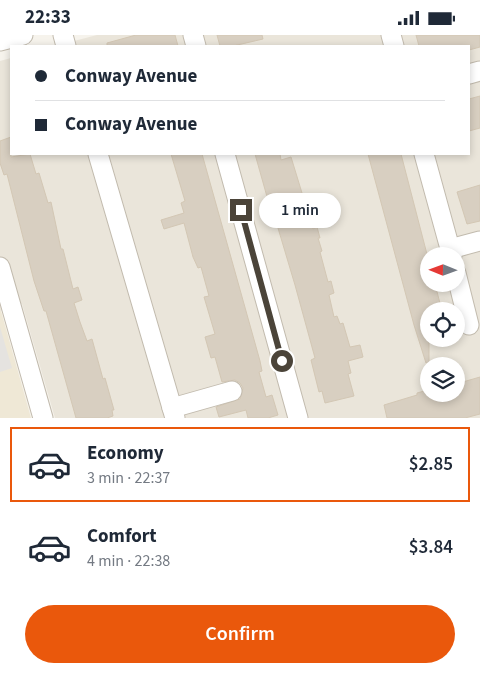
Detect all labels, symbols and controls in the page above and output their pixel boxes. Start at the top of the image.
text: 22:33 [25,4,71,31]
text: Conway Avenue [65,63,197,90]
text: Conway Avenue [65,111,197,138]
callout: 1 min [258,193,341,227]
route end [230,199,252,221]
text: 1 min [281,199,319,221]
north arrow [420,247,465,293]
map controls [420,247,465,402]
button: locate [420,302,465,347]
route start [271,350,293,372]
button: layers [420,357,465,402]
text: Economy [87,440,164,467]
icon: car [27,442,72,487]
text: $2.85 [409,451,453,478]
text: 3 min · 22:37 [87,467,170,489]
text: Comfort [87,523,157,550]
icon: car [27,525,72,570]
text: $3.84 [409,534,453,561]
text: 4 min · 22:38 [87,550,170,572]
button: Confirm [25,605,455,663]

